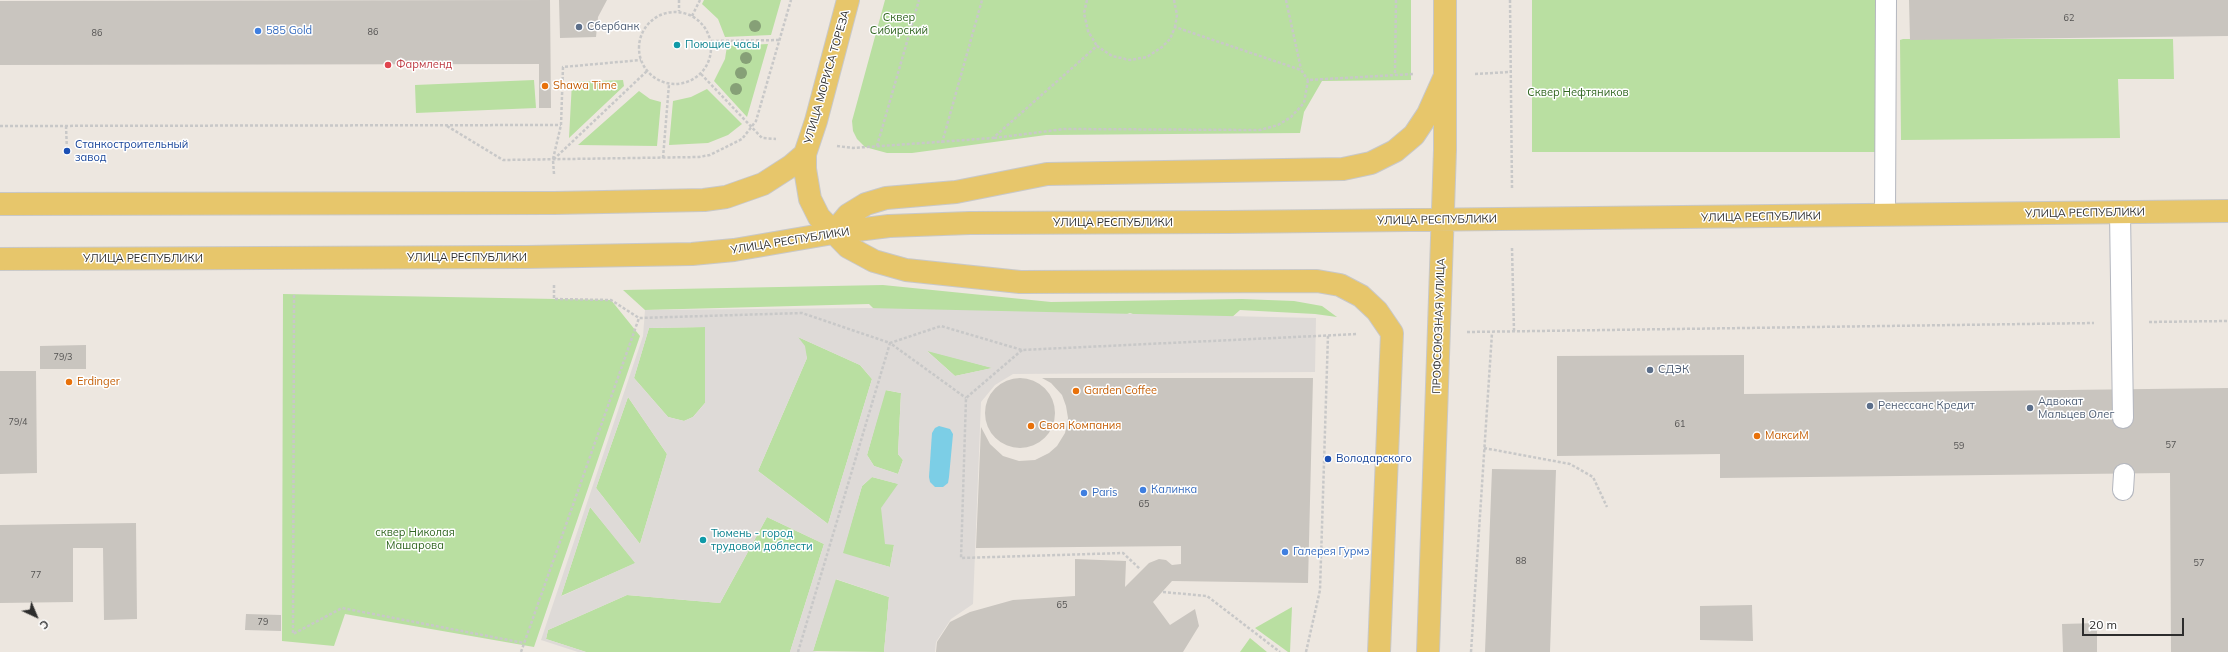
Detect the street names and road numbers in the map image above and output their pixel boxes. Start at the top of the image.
street label: УЛИЦА МОРИСА ТОРЕЗА [802,8,852,146]
street label: УЛИЦА РЕСПУБЛИКИ [2025,205,2145,221]
street label: УЛИЦА РЕСПУБЛИКИ [1701,209,1821,225]
street label: УЛИЦА РЕСПУБЛИКИ [1377,212,1497,228]
street label: УЛИЦА РЕСПУБЛИКИ [1053,216,1173,230]
street label: УЛИЦА РЕСПУБЛИКИ [730,225,850,257]
street label: УЛИЦА РЕСПУБЛИКИ [407,251,527,265]
street label: УЛИЦА РЕСПУБЛИКИ [83,252,203,266]
street label: ПРОФСОЮЗНАЯ УЛИЦА [1430,258,1448,394]

